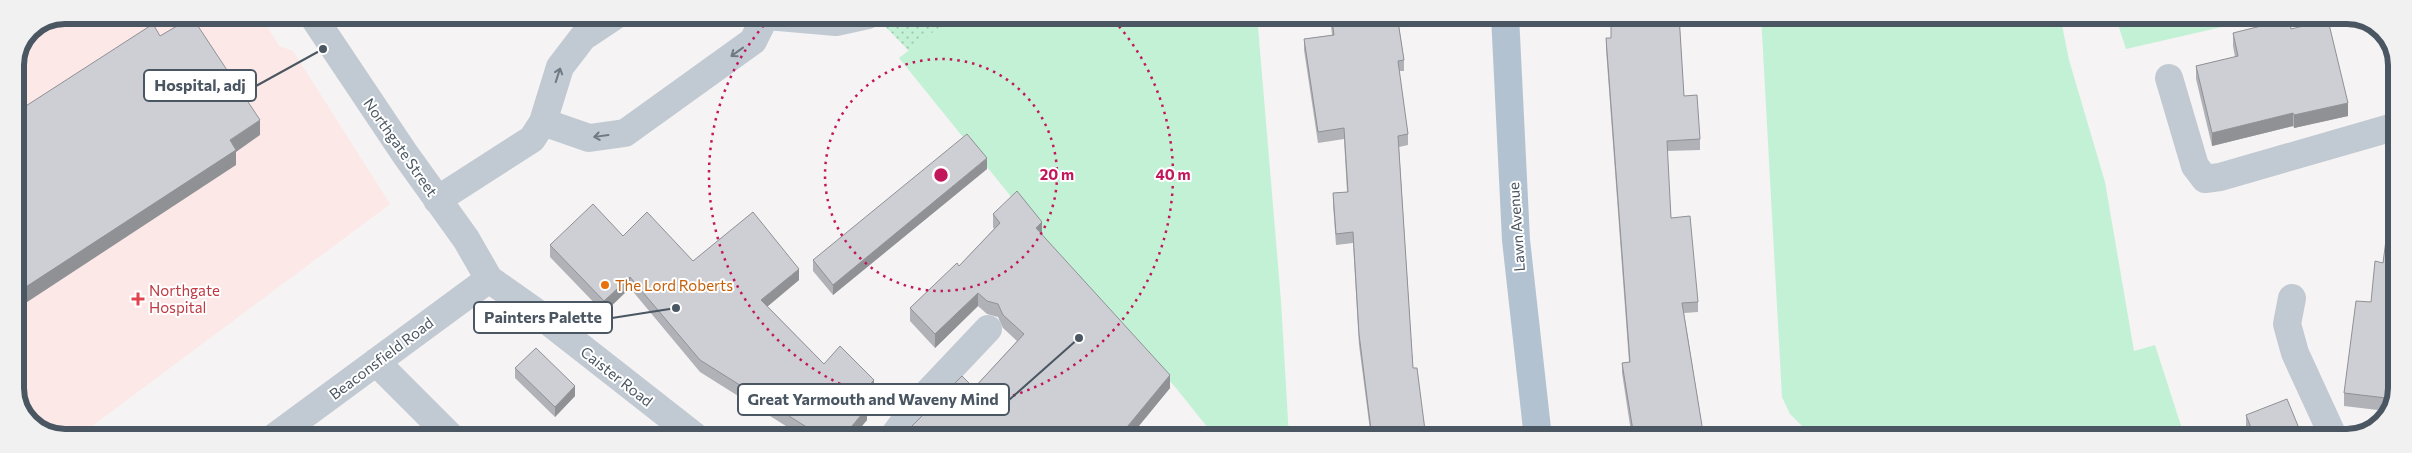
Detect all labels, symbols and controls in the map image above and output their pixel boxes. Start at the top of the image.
one-way arrow [731,47,745,57]
one-way arrow [553,67,563,83]
callout: Hospital, adj [144,70,256,101]
text: Hospital, adj [154,75,246,94]
street label: Northgate Street [360,94,442,200]
one-way arrow [594,132,610,142]
text: 20 m [1040,165,1074,183]
text: 40 m [1155,165,1191,183]
centre of rings [932,166,950,184]
street label: Lawn Avenue [1504,182,1528,272]
place label: The Lord Roberts [615,276,733,294]
marker: The Lord Roberts [599,279,611,291]
place label: Northgate Hospital [149,281,220,316]
marker: Northgate Hospital [131,292,145,306]
callout: Painters Palette [474,302,612,333]
text: Painters Palette [484,307,602,326]
street label: Beaconsfield Road [326,313,436,403]
street label: Caister Road [577,342,657,410]
callout: Great Yarmouth and Waveny Mind [738,384,1009,415]
text: Great Yarmouth and Waveny Mind [747,389,999,408]

